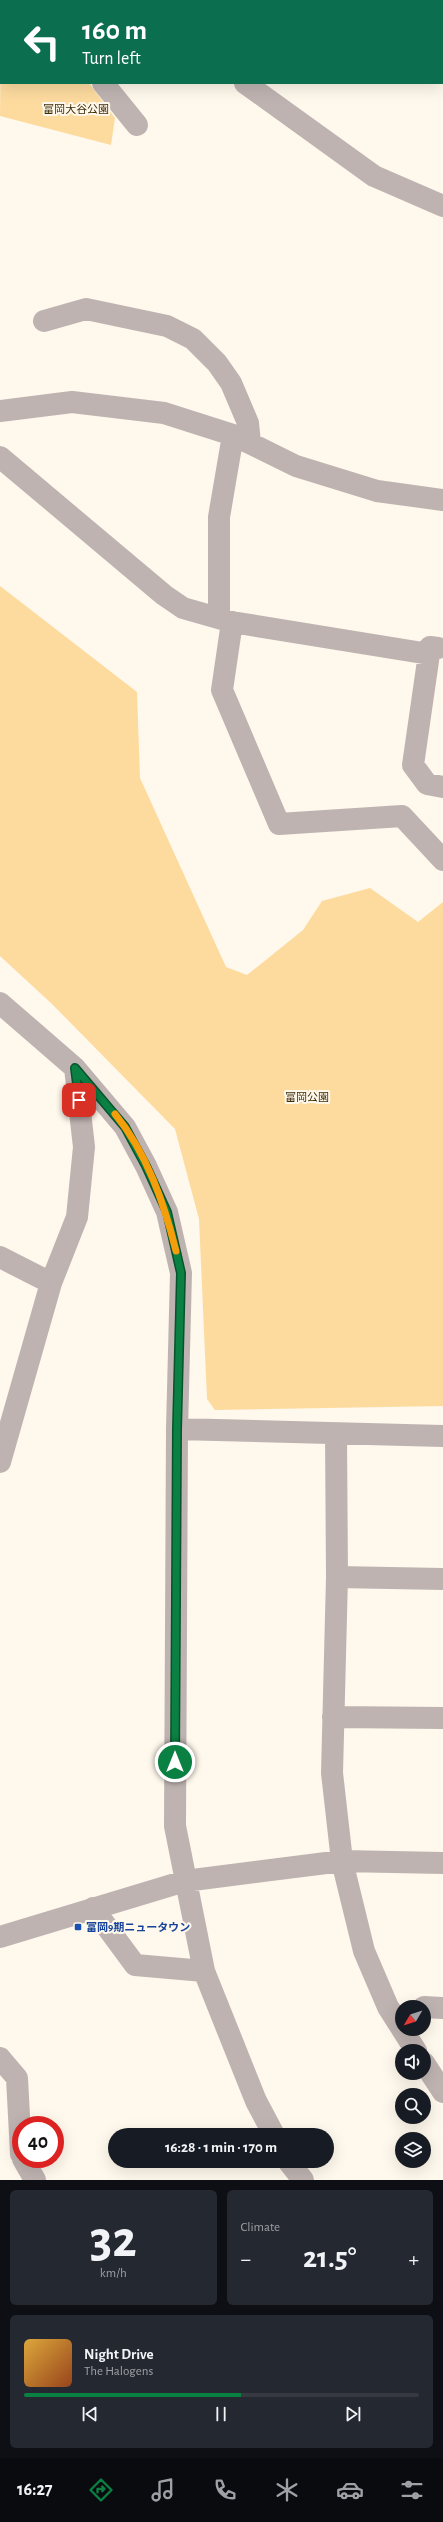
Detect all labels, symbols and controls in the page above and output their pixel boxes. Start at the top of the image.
icon: left [16,16,68,68]
text: 160 m [82,17,147,45]
text: Turn left [82,50,141,68]
park label: 富岡大谷公園 [43,103,109,115]
pin [62,1083,96,1117]
icon: arrive [68,1089,90,1111]
park label: 富岡公園 [285,1091,329,1103]
position arrow [154,1741,196,1783]
marker: 富岡9期ニュータウン [73,1922,83,1932]
place label: 富岡9期ニュータウン [86,1922,190,1933]
north arrow [395,2000,431,2036]
map controls [395,2000,431,2168]
button: sound [395,2044,431,2080]
button: search [395,2088,431,2124]
speed limit sign: 40 [12,2116,64,2168]
button: layers [395,2132,431,2168]
text: 16:28 · 1 min · 170 m [165,2140,277,2155]
text: 32 [90,2214,137,2266]
text: Climate [241,2221,280,2234]
text: 21.5° [303,2243,357,2273]
text: − [241,2248,251,2270]
text: + [408,2248,419,2270]
text: km/h [100,2267,127,2280]
text: Night Drive [84,2347,154,2362]
text: The Halogens [84,2365,153,2378]
icon: previous [79,2403,101,2425]
icon: pause [210,2403,232,2425]
icon: next [342,2403,364,2425]
icon: directions [87,2476,115,2504]
icon: music [149,2476,177,2504]
icon: phone [211,2476,239,2504]
icon: climate [273,2476,301,2504]
icon: car [336,2476,364,2504]
icon: filters [398,2476,426,2504]
text: 16:27 [17,2481,53,2499]

